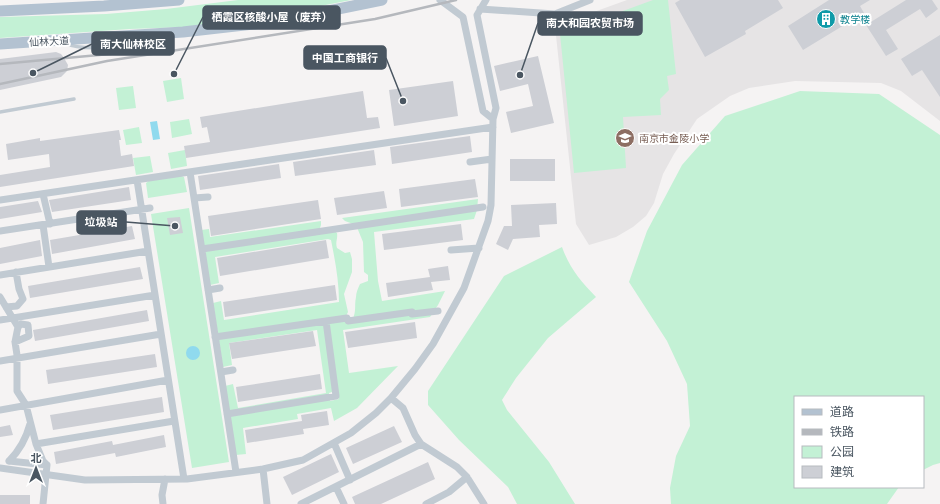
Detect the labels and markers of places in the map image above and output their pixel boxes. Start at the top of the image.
callout: 栖霞区核酸小屋（废弃） [203,6,340,29]
building icon: 教学楼 [815,8,837,30]
callout: 南大和园农贸市场 [538,12,642,35]
place label: 教学楼 [840,13,870,25]
callout: 南大仙林校区 [92,32,174,55]
callout: 中国工商银行 [304,46,386,69]
school or university icon: 南京市金陵小学 [614,127,636,149]
place label: 南京市金陵小学 [639,132,709,144]
callout: 垃圾站 [77,211,126,234]

